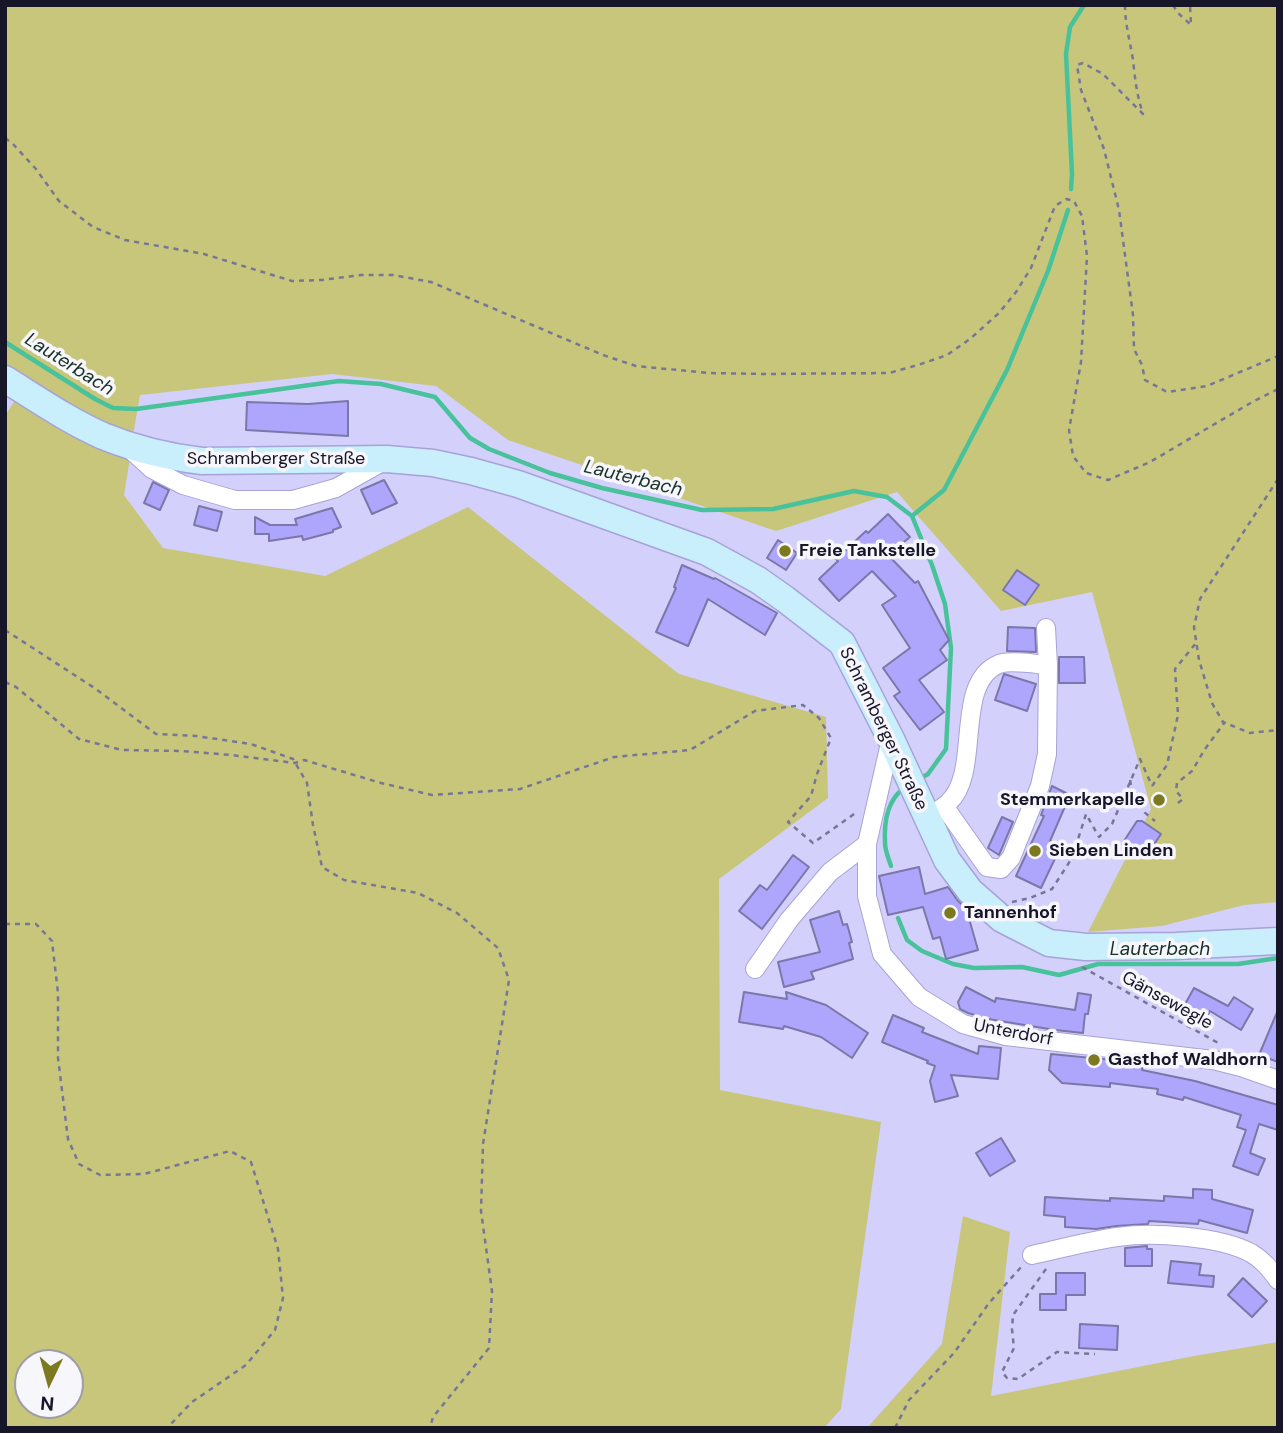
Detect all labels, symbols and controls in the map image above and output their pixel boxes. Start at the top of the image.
water label: Lauterbach [20,329,118,401]
street label: Schramberger Straße [187,448,365,470]
water label: Lauterbach [581,456,685,502]
place label: Freie Tankstelle [799,540,936,562]
marker: Freie Tankstelle [777,543,793,559]
street label: Schramberger Straße [834,644,932,814]
place label: Stemmerkapelle [1000,789,1145,811]
marker: Stemmerkapelle [1151,792,1167,808]
place label: Sieben Linden [1049,840,1173,862]
marker: Sieben Linden [1027,843,1043,859]
place label: Tannenhof [964,902,1057,924]
marker: Tannenhof [942,905,958,921]
water label: Lauterbach [1110,939,1210,961]
street label: Gänsewegle [1118,967,1216,1035]
street label: Unterdorf [972,1015,1054,1051]
place label: Gasthof Waldhorn [1108,1049,1268,1071]
marker: Gasthof Waldhorn [1086,1052,1102,1068]
north arrow [14,1349,84,1419]
text: N [39,1390,55,1416]

